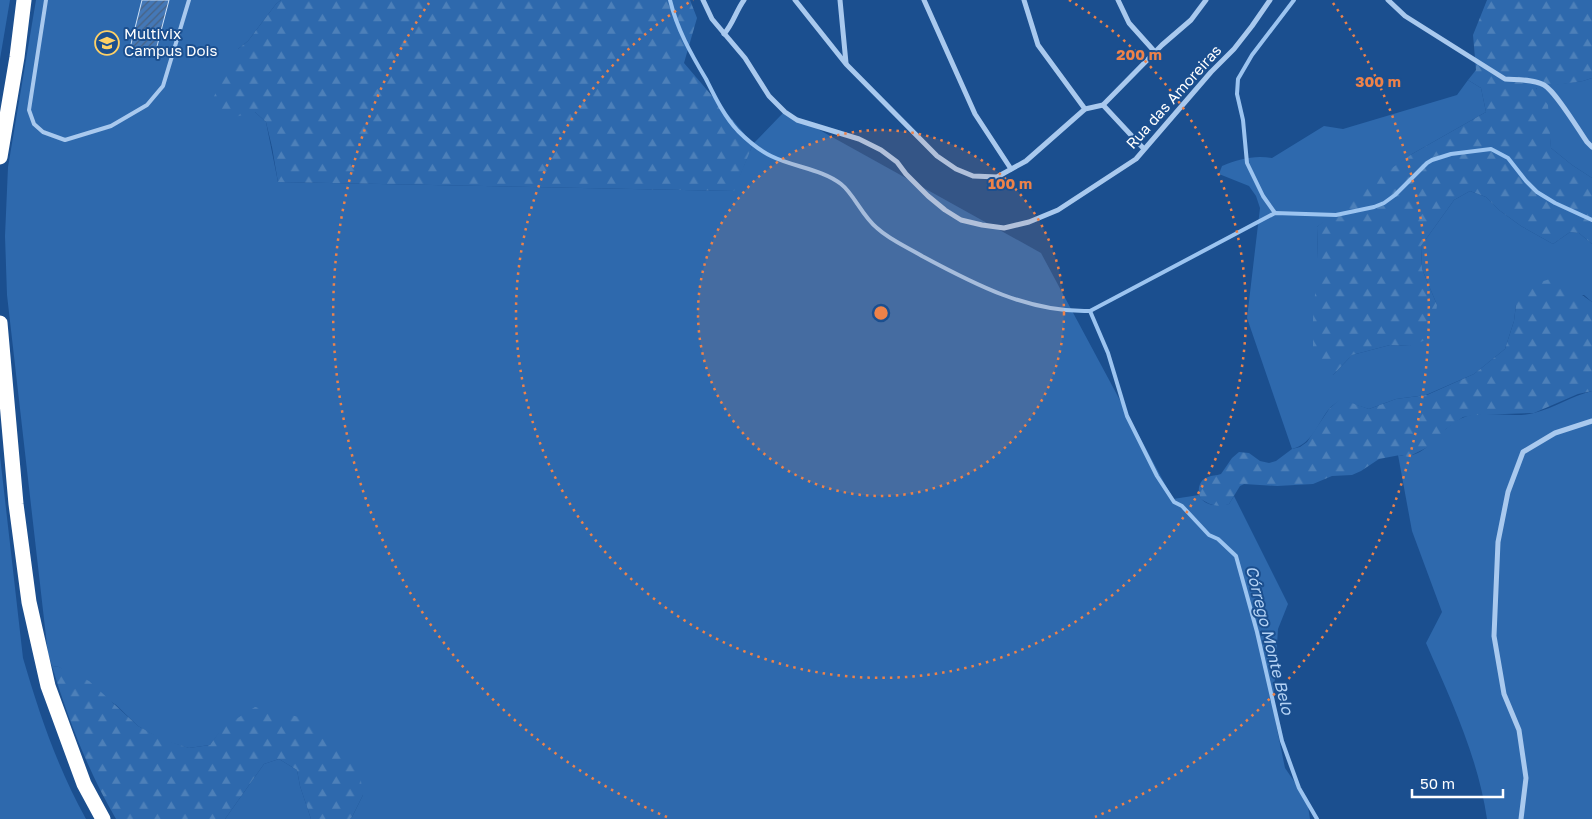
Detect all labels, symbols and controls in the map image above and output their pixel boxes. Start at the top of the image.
place label: Multivix Campus Dois [124,24,217,59]
school or university icon: Multivix Campus Dois [94,30,120,56]
street label: Rua das Amoreiras [1122,41,1225,152]
text: 200 m [1116,45,1162,63]
text: 300 m [1355,72,1401,90]
text: 100 m [988,174,1032,192]
centre of rings [872,304,890,322]
water label: Córrego Monte Belo [1242,563,1299,718]
scale bar [1412,766,1503,798]
text: 50 m [1420,774,1455,792]

